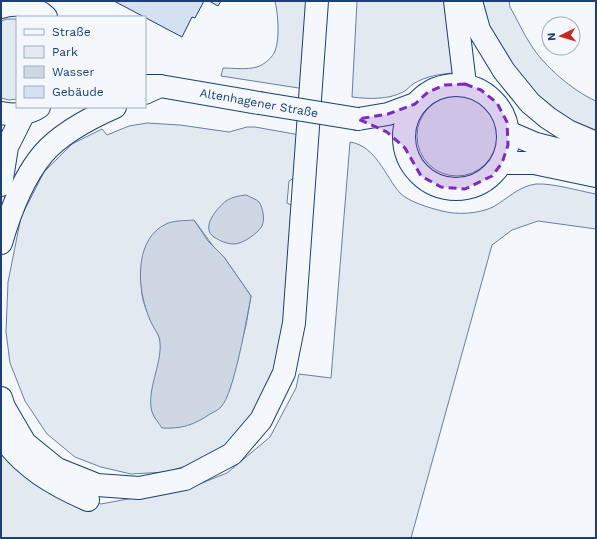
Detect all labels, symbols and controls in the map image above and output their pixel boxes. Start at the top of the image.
legend [16,16,146,108]
north arrow [541,16,581,56]
text: Straße [52,25,91,39]
text: N [545,32,558,41]
text: Park [52,45,78,59]
text: Wasser [52,65,94,79]
text: Gebäude [52,85,104,99]
street label: Altenhagener Straße [199,86,319,120]

